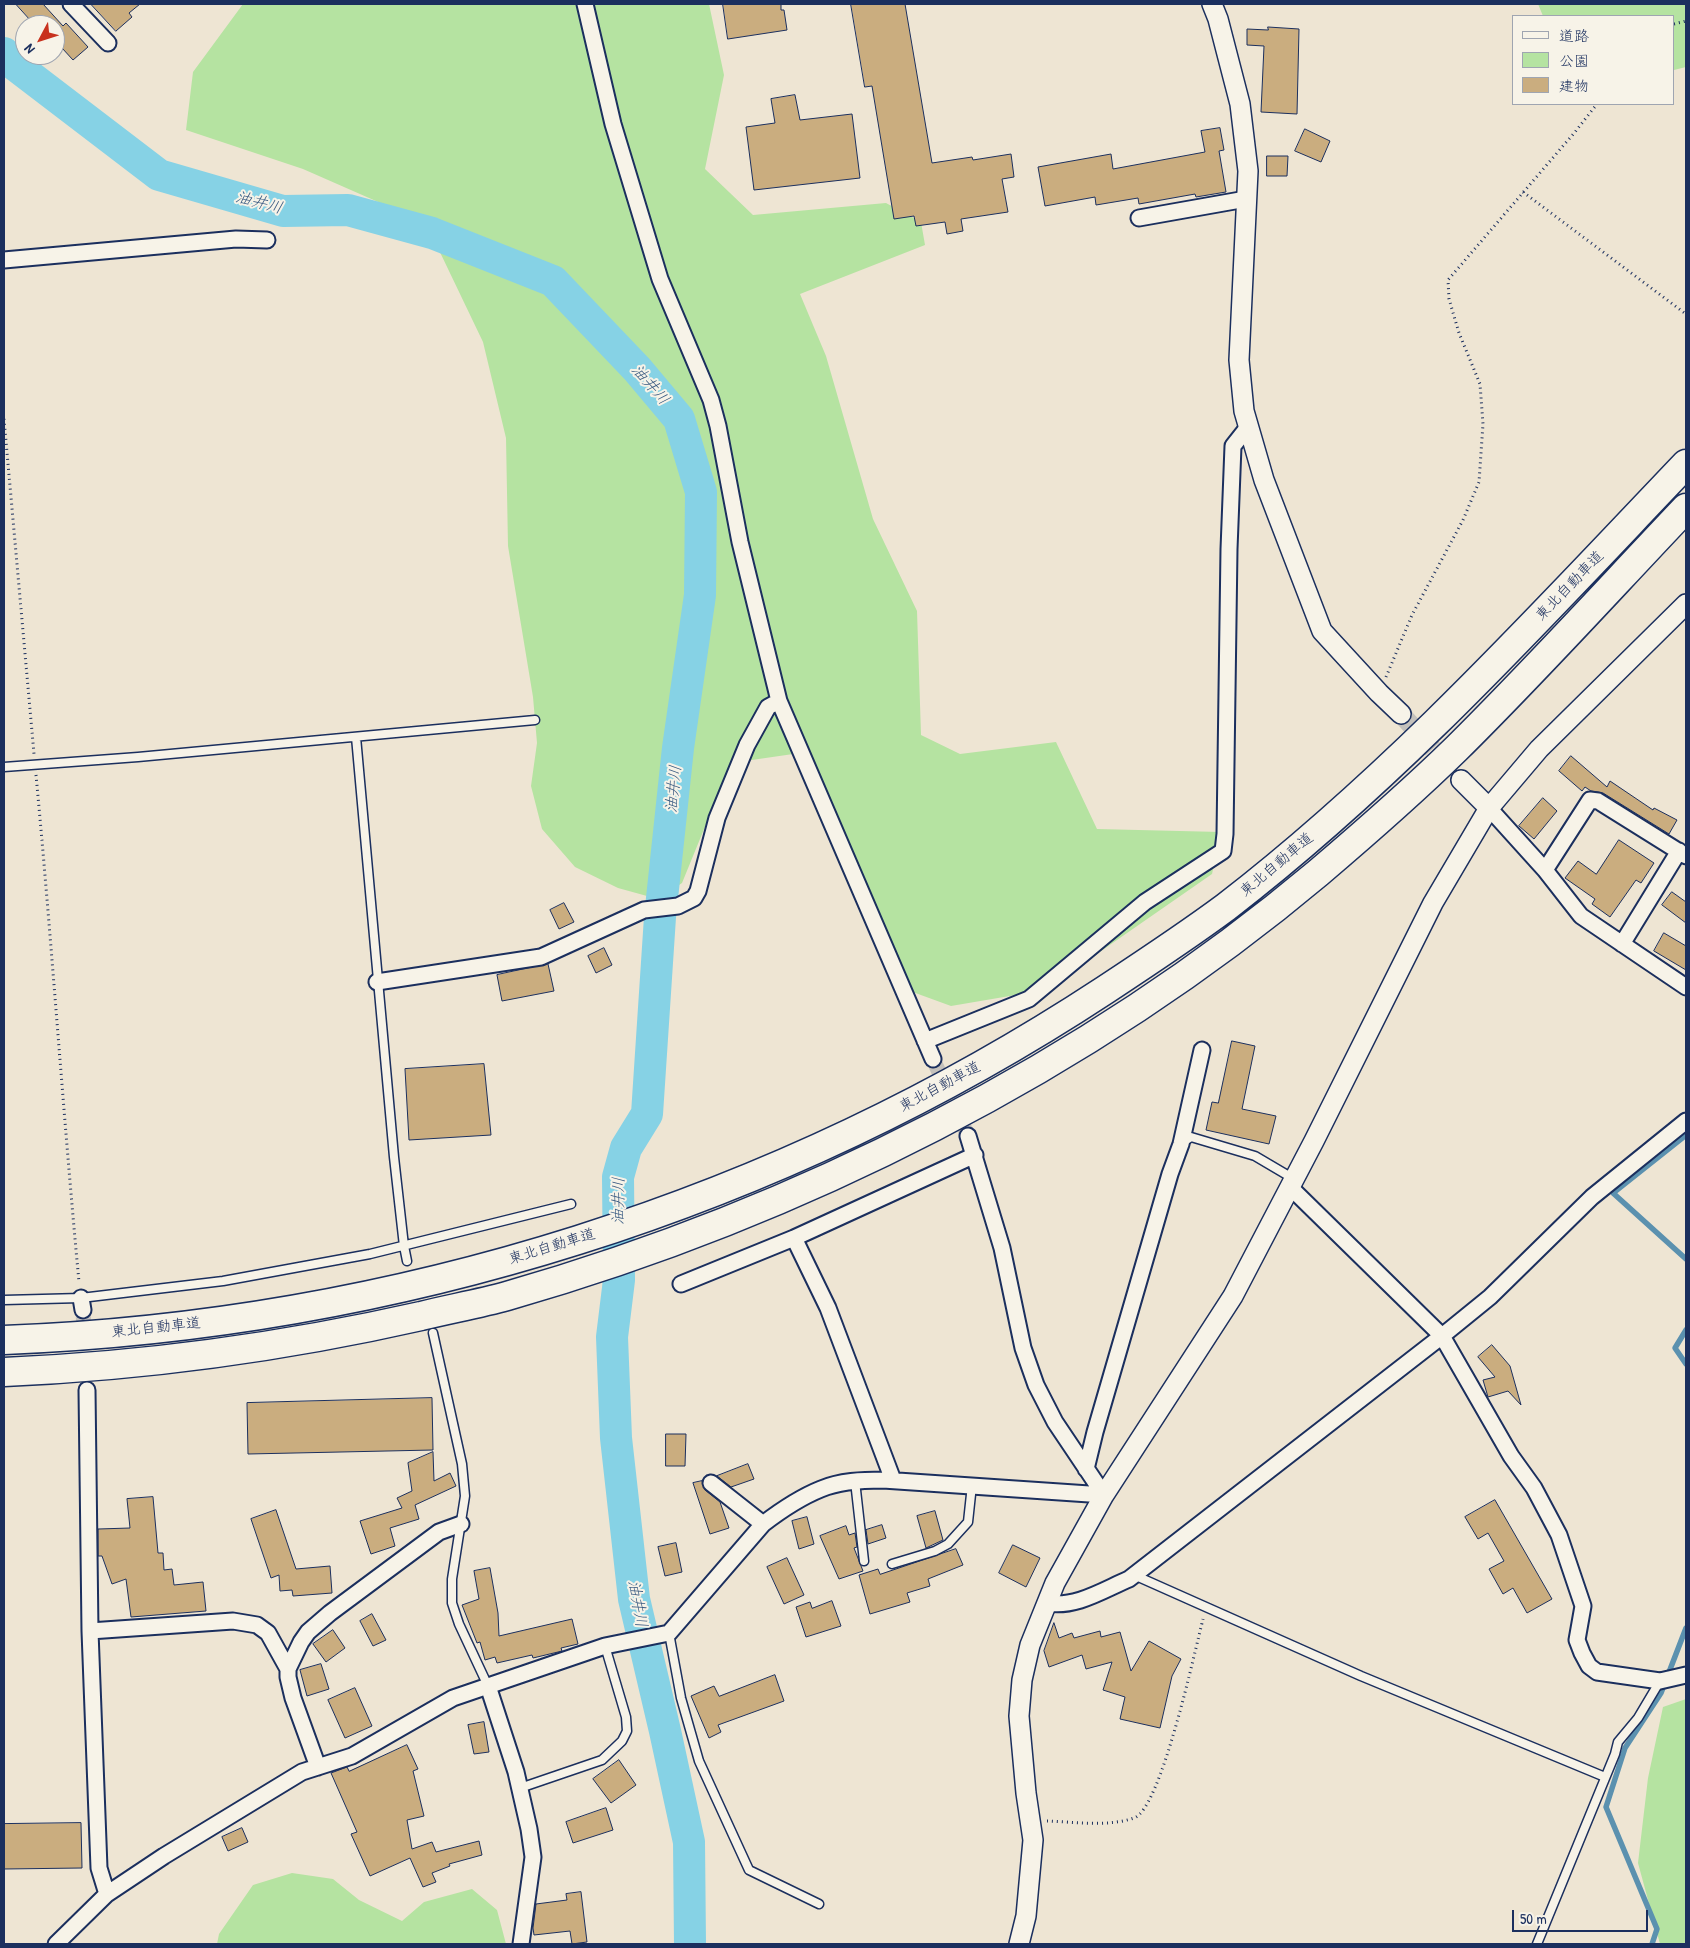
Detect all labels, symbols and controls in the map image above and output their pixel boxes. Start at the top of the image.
north arrow [15,15,65,65]
legend [1512,15,1675,105]
text: 道路 [1559,25,1589,46]
text: N [19,40,39,58]
text: 公園 [1559,50,1589,71]
text: 建物 [1559,75,1589,96]
water label: 油井川 [233,188,285,218]
water label: 油井川 [627,361,673,409]
street label: 東北自動車道 [1532,547,1608,625]
water label: 油井川 [662,764,686,814]
street label: 東北自動車道 [1237,829,1317,901]
street label: 東北自動車道 [896,1058,984,1116]
water label: 油井川 [609,1177,629,1225]
street label: 東北自動車道 [506,1225,598,1269]
street label: 東北自動車道 [110,1314,202,1342]
water label: 油井川 [623,1579,651,1629]
scale bar [1515,1900,1651,1932]
text: 50 m [1520,1908,1547,1929]

